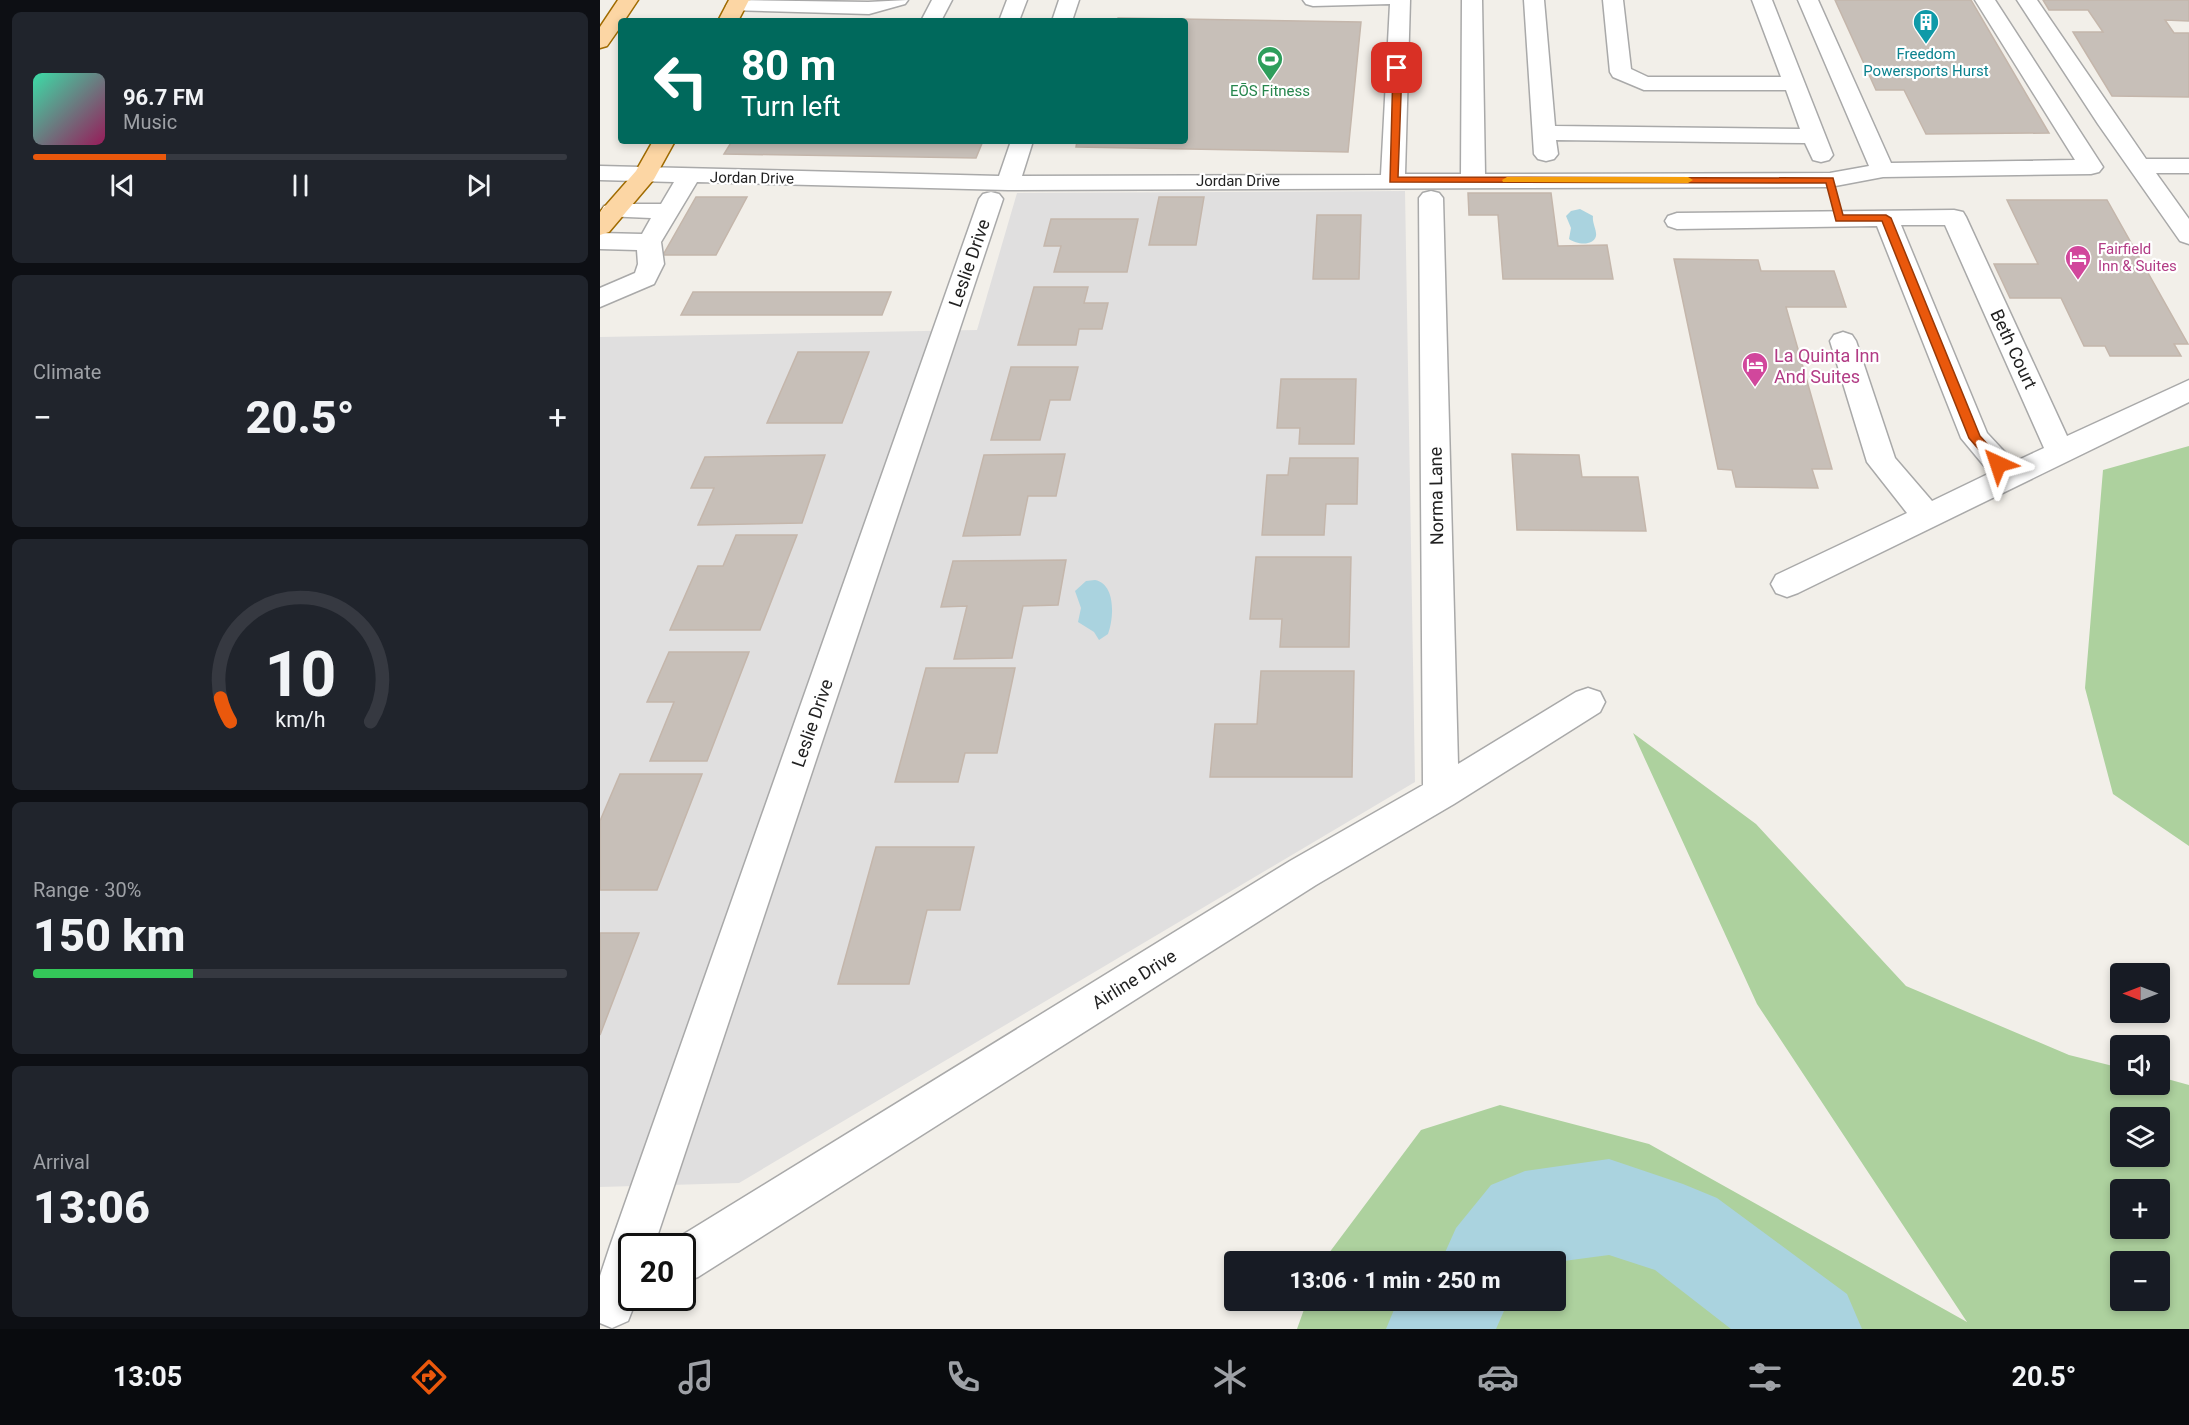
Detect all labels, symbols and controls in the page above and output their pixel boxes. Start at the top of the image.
building icon: Freedom Powersports Hurst [1911,7,1941,45]
text: 80 m [741,41,836,90]
icon: left [642,42,720,120]
pin [1371,42,1422,93]
sports icon: EŌS Fitness [1255,44,1285,82]
place label: Freedom Powersports Hurst [1863,45,1989,80]
icon: arrive [1380,51,1413,84]
place label: EŌS Fitness [1230,82,1310,100]
text: 96.7 FM [123,85,204,110]
text: Turn left [741,91,841,123]
text: Music [123,110,177,134]
street label: Jordan Drive [710,168,794,188]
icon: previous [106,169,139,202]
icon: pause [284,169,317,202]
icon: next [462,169,495,202]
street label: Jordan Drive [1196,172,1280,190]
street label: Leslie Drive [944,216,994,310]
place label: Fairfield Inn & Suites [2098,240,2177,275]
hotel icon: Fairfield Inn & Suites [2063,243,2093,281]
street label: Beth Court [1986,306,2042,392]
place label: La Quinta Inn And Suites [1774,345,1880,387]
hotel icon: La Quinta Inn And Suites [1740,350,1770,388]
text: Climate [33,360,101,384]
text: 20.5° [246,391,355,444]
text: − [33,398,52,437]
text: + [548,398,567,437]
position arrow [1966,432,2030,496]
street label: Norma Lane [1425,447,1447,545]
text: 10 [264,638,336,711]
street label: Leslie Drive [787,676,837,770]
text: km/h [275,707,325,732]
text: Range · 30% [33,878,141,902]
text: 150 km [33,909,185,962]
street label: Airline Drive [1088,945,1180,1013]
north arrow [2110,963,2170,1023]
map controls [2110,963,2170,1311]
button: sound [2110,1035,2170,1095]
button: layers [2110,1107,2170,1167]
text: Arrival [33,1150,90,1174]
button: + [2110,1179,2170,1239]
text: 13:06 [33,1181,150,1234]
speed limit sign: 20 [618,1233,696,1311]
button: − [2110,1251,2170,1311]
text: 13:06 · 1 min · 250 m [1290,1268,1500,1293]
icon: directions [408,1356,450,1398]
icon: music [675,1356,717,1398]
icon: phone [942,1356,984,1398]
icon: climate [1209,1356,1251,1398]
icon: car [1477,1356,1519,1398]
icon: filters [1744,1356,1786,1398]
text: 13:05 [113,1361,182,1393]
text: 20.5° [2011,1361,2076,1393]

